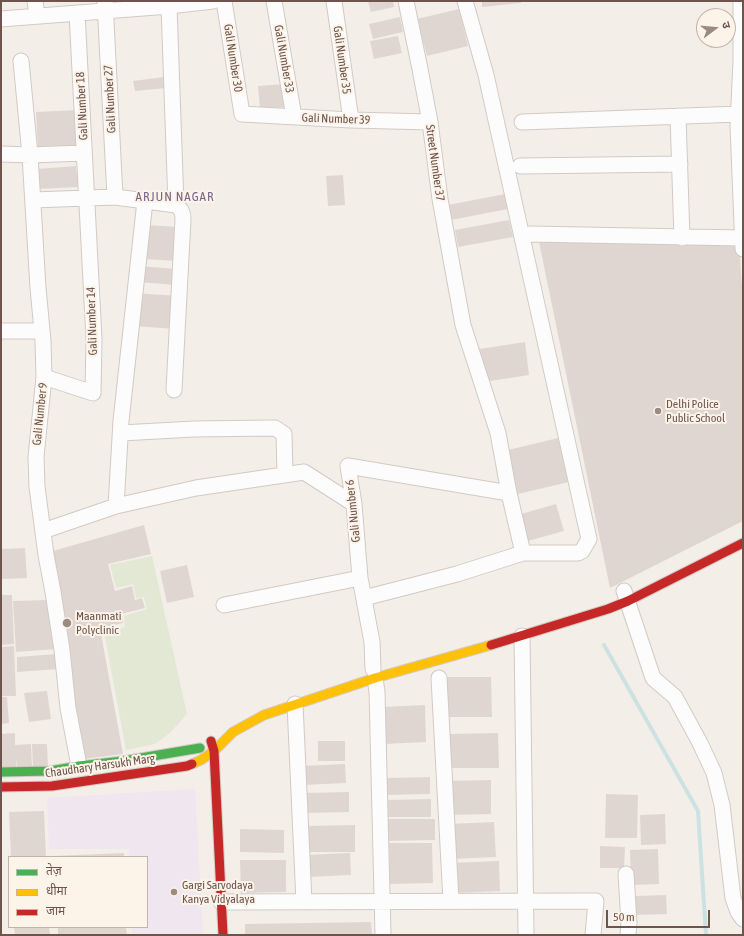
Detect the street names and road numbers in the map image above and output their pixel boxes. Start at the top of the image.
street label: Gali Number 30 [221,23,245,93]
street label: Gali Number 33 [271,24,297,94]
street label: Gali Number 35 [330,25,354,95]
street label: Gali Number 27 [101,64,119,134]
street label: Gali Number 18 [73,71,91,141]
street label: Gali Number 39 [301,111,371,127]
street label: Street Number 37 [423,124,447,202]
street label: Gali Number 14 [84,286,100,356]
street label: Gali Number 9 [30,382,50,446]
street label: Gali Number 6 [343,479,363,543]
street label: Chaudhary Harsukh Marg [44,751,156,781]

